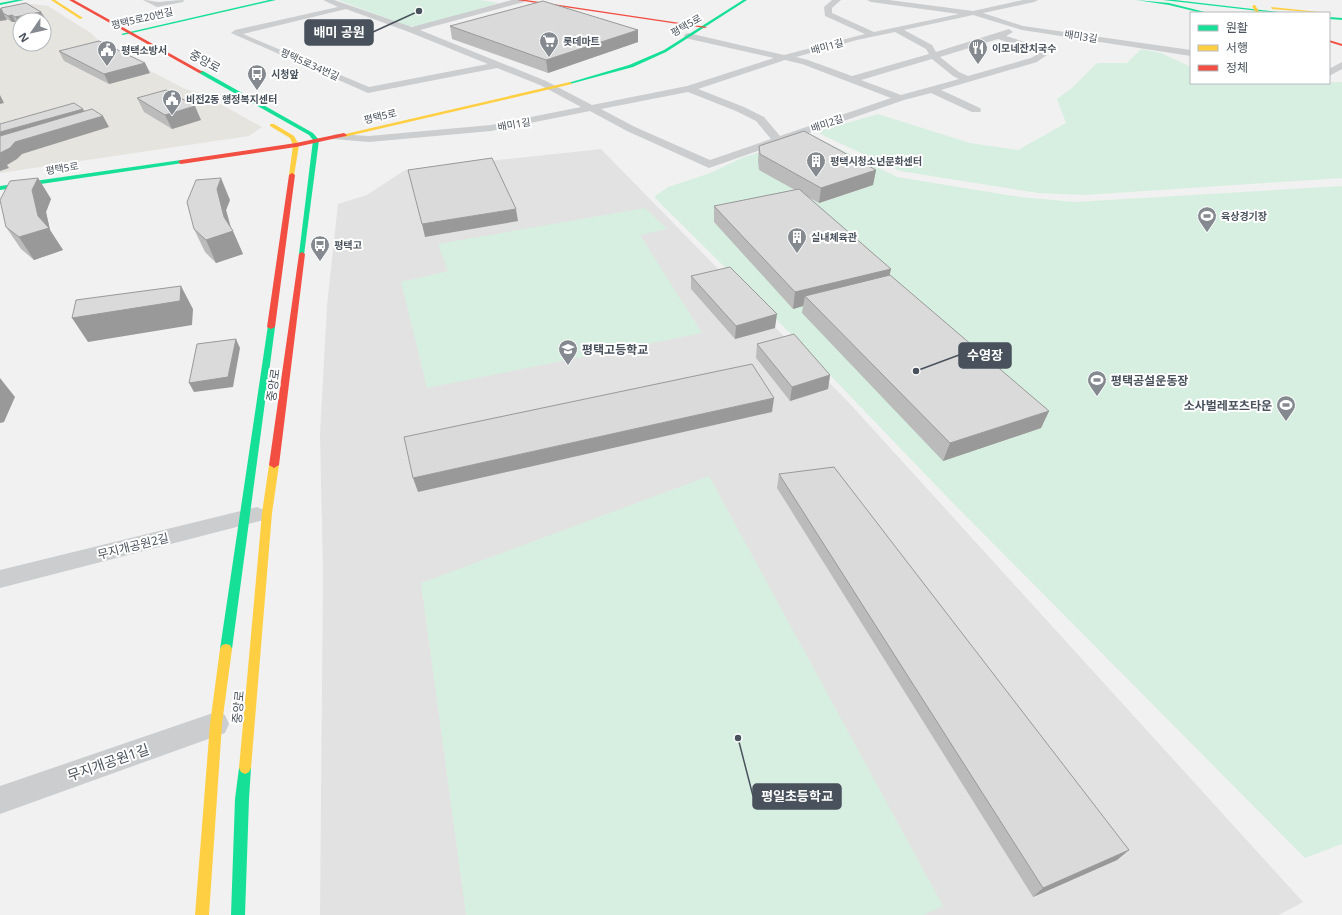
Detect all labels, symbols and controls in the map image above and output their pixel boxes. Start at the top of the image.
street label: 평택5로20번길 [110,4,174,32]
street label: 평택5로 [668,11,704,39]
north arrow [12,12,52,52]
legend [1190,12,1330,84]
text: 원활 [1226,19,1248,36]
callout: 배미 공원 [305,20,373,45]
text: 배미 공원 [313,23,365,41]
street label: 배미3길 [1063,26,1099,46]
text: N [15,30,32,46]
supermarket icon: 롯데마트 [538,30,560,58]
place label: 롯데마트 [563,34,600,48]
street label: 배미1길 [809,35,845,57]
restaurant icon: 이모네잔치국수 [967,37,989,65]
public building icon: 평택소방서 [96,39,118,67]
text: 서행 [1226,39,1248,56]
place label: 이모네잔치국수 [992,41,1056,55]
place label: 평택소방서 [121,43,167,57]
street label: 평택5로34번길 [278,45,342,83]
street label: 중앙로 [186,46,224,76]
text: 정체 [1226,59,1248,76]
bus stop icon: 시청앞 [246,63,268,91]
place label: 시청앞 [271,67,299,81]
public building icon: 비전2동 행정복지센터 [161,88,183,116]
place label: 비전2동 행정복지센터 [186,92,277,106]
street label: 평택5로 [362,105,398,127]
street label: 배미2길 [809,111,845,135]
street label: 배미1길 [496,114,532,134]
building icon: 평택시청소년문화센터 [805,150,827,178]
place label: 평택시청소년문화센터 [830,154,922,168]
street label: 평택5로 [44,158,80,178]
sports icon: 육상경기장 [1196,205,1218,233]
place label: 육상경기장 [1221,209,1267,223]
building icon: 실내체육관 [786,226,808,254]
place label: 실내체육관 [811,230,857,244]
bus stop icon: 평택고 [309,234,331,262]
place label: 평택고 [334,238,362,252]
school or university icon: 평택고등학교 [557,338,579,366]
place label: 평택고등학교 [582,341,648,358]
callout: 수영장 [959,343,1011,368]
text: 수영장 [967,346,1003,364]
street label: 중앙로 [262,367,284,403]
sports icon: 평택공설운동장 [1086,369,1108,397]
place label: 평택공설운동장 [1111,372,1188,389]
sports icon: 소사벌레포츠타운 [1275,394,1297,422]
place label: 소사벌레포츠타운 [1184,397,1272,414]
street label: 무지개공원2길 [95,529,171,563]
street label: 중앙로 [228,690,248,724]
street label: 무지개공원1길 [65,739,151,785]
callout: 평일초등학교 [753,784,841,809]
text: 평일초등학교 [761,787,833,805]

